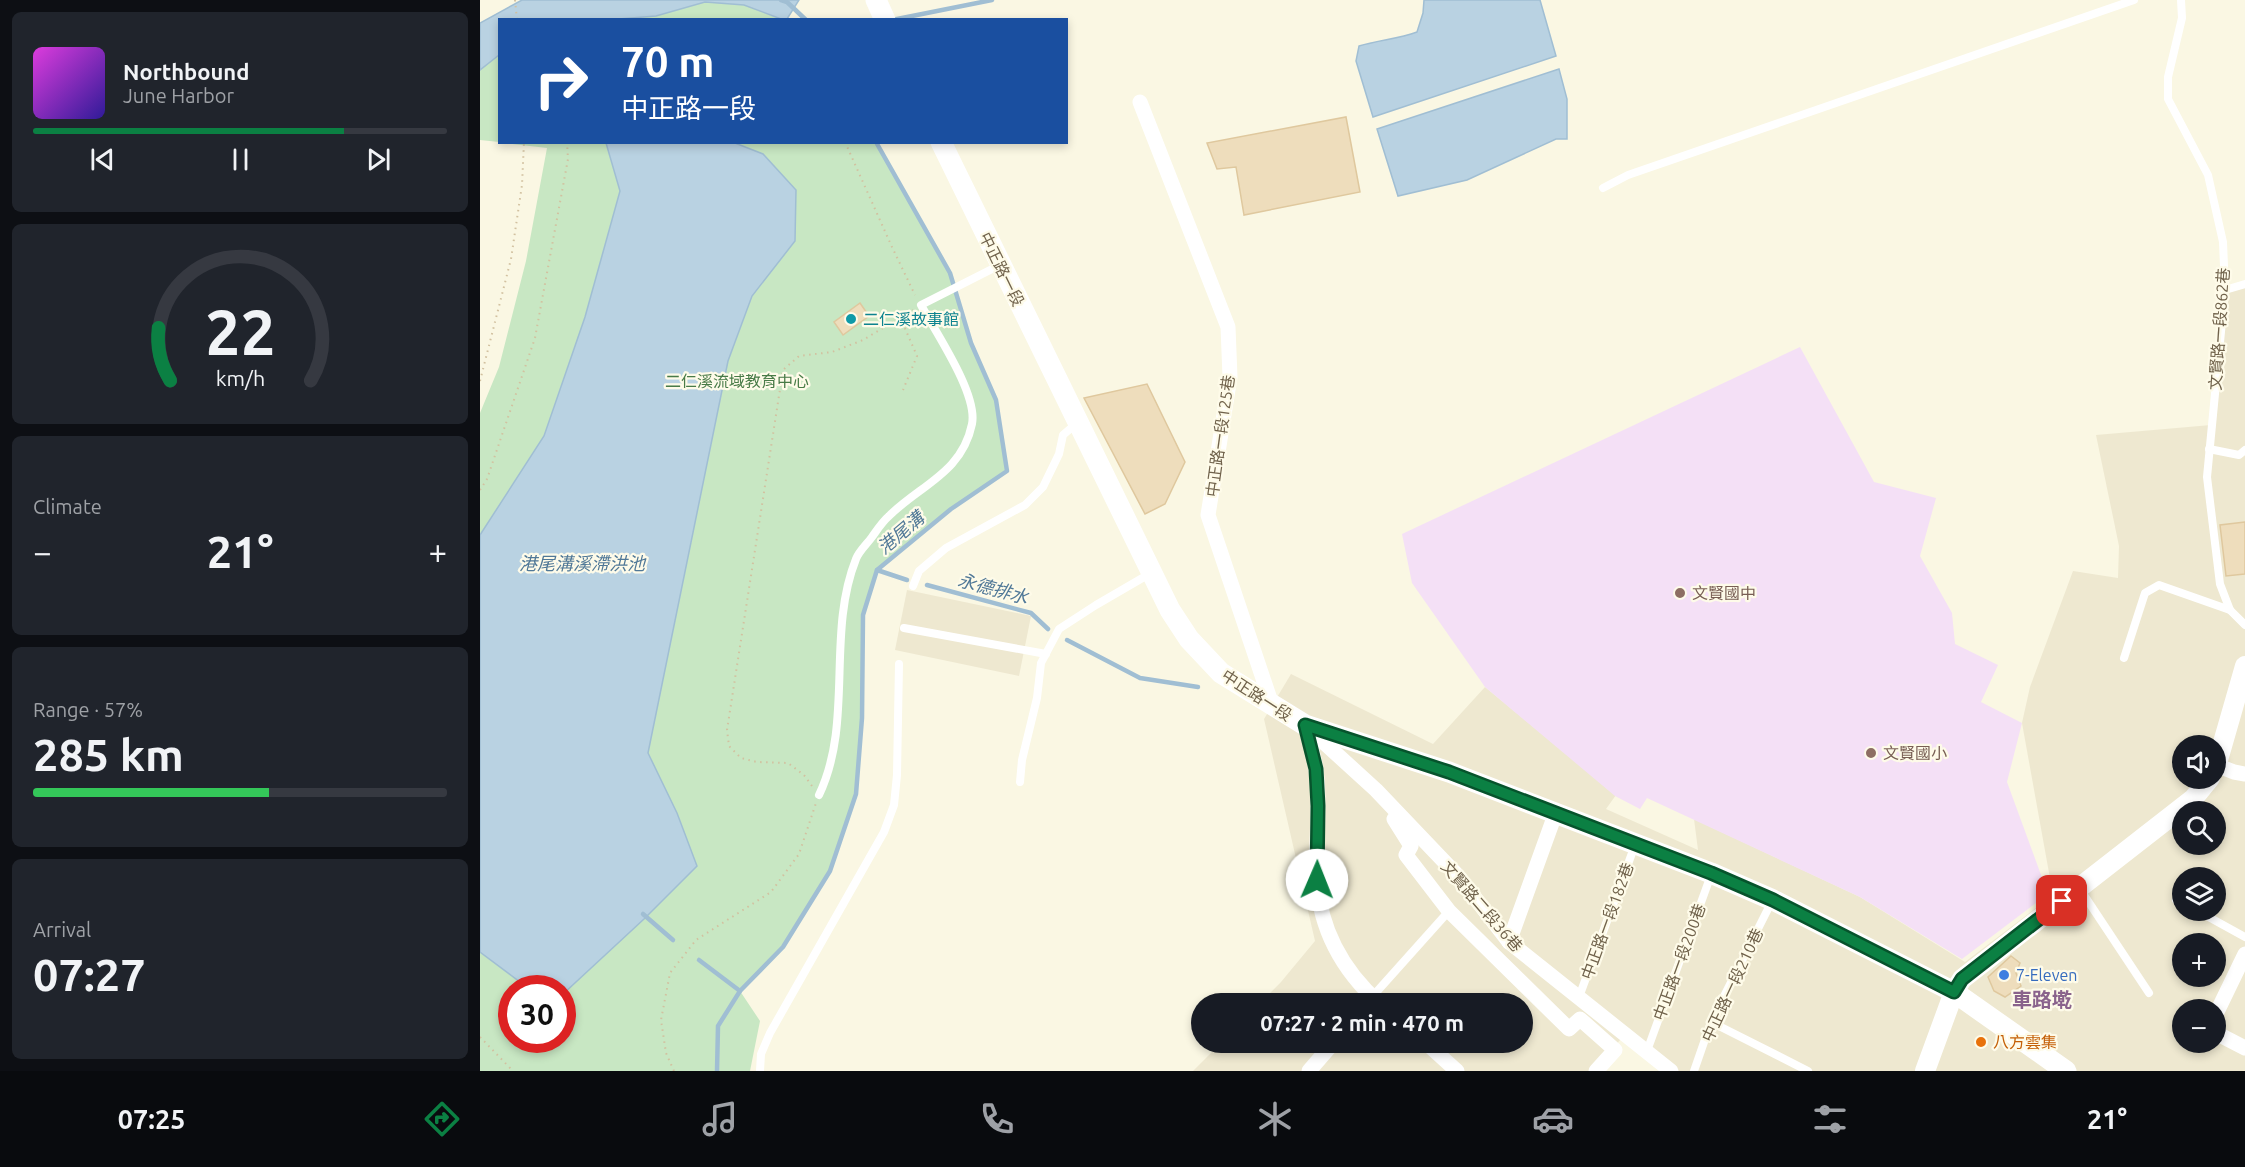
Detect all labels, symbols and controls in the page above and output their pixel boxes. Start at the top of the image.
text: 70 m [621,38,715,85]
icon: right [522,42,600,120]
text: Northbound [123,59,249,84]
text: June Harbor [123,84,234,107]
text: 中正路一段 [621,93,756,123]
icon: previous [86,143,119,176]
icon: pause [224,143,257,176]
icon: next [362,143,395,176]
street label: 中正路一段 [976,229,1028,309]
street label: 文賢路一段862巷 [2206,267,2232,391]
text: 22 [205,297,275,367]
place label: 二仁溪故事館 [863,310,959,328]
marker: 二仁溪故事館 [844,312,858,326]
text: km/h [215,366,265,390]
park label: 二仁溪流域教育中心 [665,372,809,390]
street label: 中正路一段125巷 [1203,374,1237,498]
text: Climate [33,495,102,518]
water label: 港尾溝 [873,505,930,557]
text: 21° [207,526,273,577]
text: − [33,533,52,570]
text: + [428,533,447,570]
water label: 港尾溝溪滯洪池 [519,553,647,573]
water label: 永德排水 [956,569,1032,607]
place label: 文賢國中 [1692,584,1756,602]
marker: 文賢國中 [1673,586,1687,600]
street label: 中正路一段 [1219,666,1295,724]
text: Range · 57% [33,698,143,721]
text: 285 km [33,729,184,780]
map controls [2172,735,2226,1053]
button: sound [2172,735,2226,789]
place label: 文賢國小 [1883,744,1947,762]
marker: 文賢國小 [1864,746,1878,760]
button: search [2172,801,2226,855]
position arrow [1285,848,1349,912]
street label: 文賢路二段36巷 [1438,857,1526,955]
street label: 中正路一段182巷 [1577,860,1637,982]
button: layers [2172,867,2226,921]
pin [2036,875,2087,926]
icon: arrive [2045,884,2078,917]
street label: 中正路一段200巷 [1649,901,1709,1023]
text: Arrival [33,918,91,941]
street label: 中正路一段210巷 [1698,925,1766,1045]
button: + [2172,933,2226,987]
text: 07:27 [33,949,146,1000]
place label: 7-Eleven [2016,966,2077,984]
marker: 7-Eleven [1997,968,2011,982]
speed limit sign: 30 [498,975,576,1053]
district label: 車路墘 [2012,988,2072,1011]
button: − [2172,999,2226,1053]
text: 07:27 · 2 min · 470 m [1260,1010,1464,1035]
place label: 八方雲集 [1993,1033,2057,1051]
marker: 八方雲集 [1974,1035,1988,1049]
icon: directions [421,1098,463,1140]
icon: music [699,1098,741,1140]
icon: phone [976,1098,1018,1140]
icon: climate [1254,1098,1296,1140]
icon: car [1532,1098,1574,1140]
icon: filters [1809,1098,1851,1140]
text: 07:25 [118,1104,185,1134]
text: 21° [2087,1104,2127,1134]

